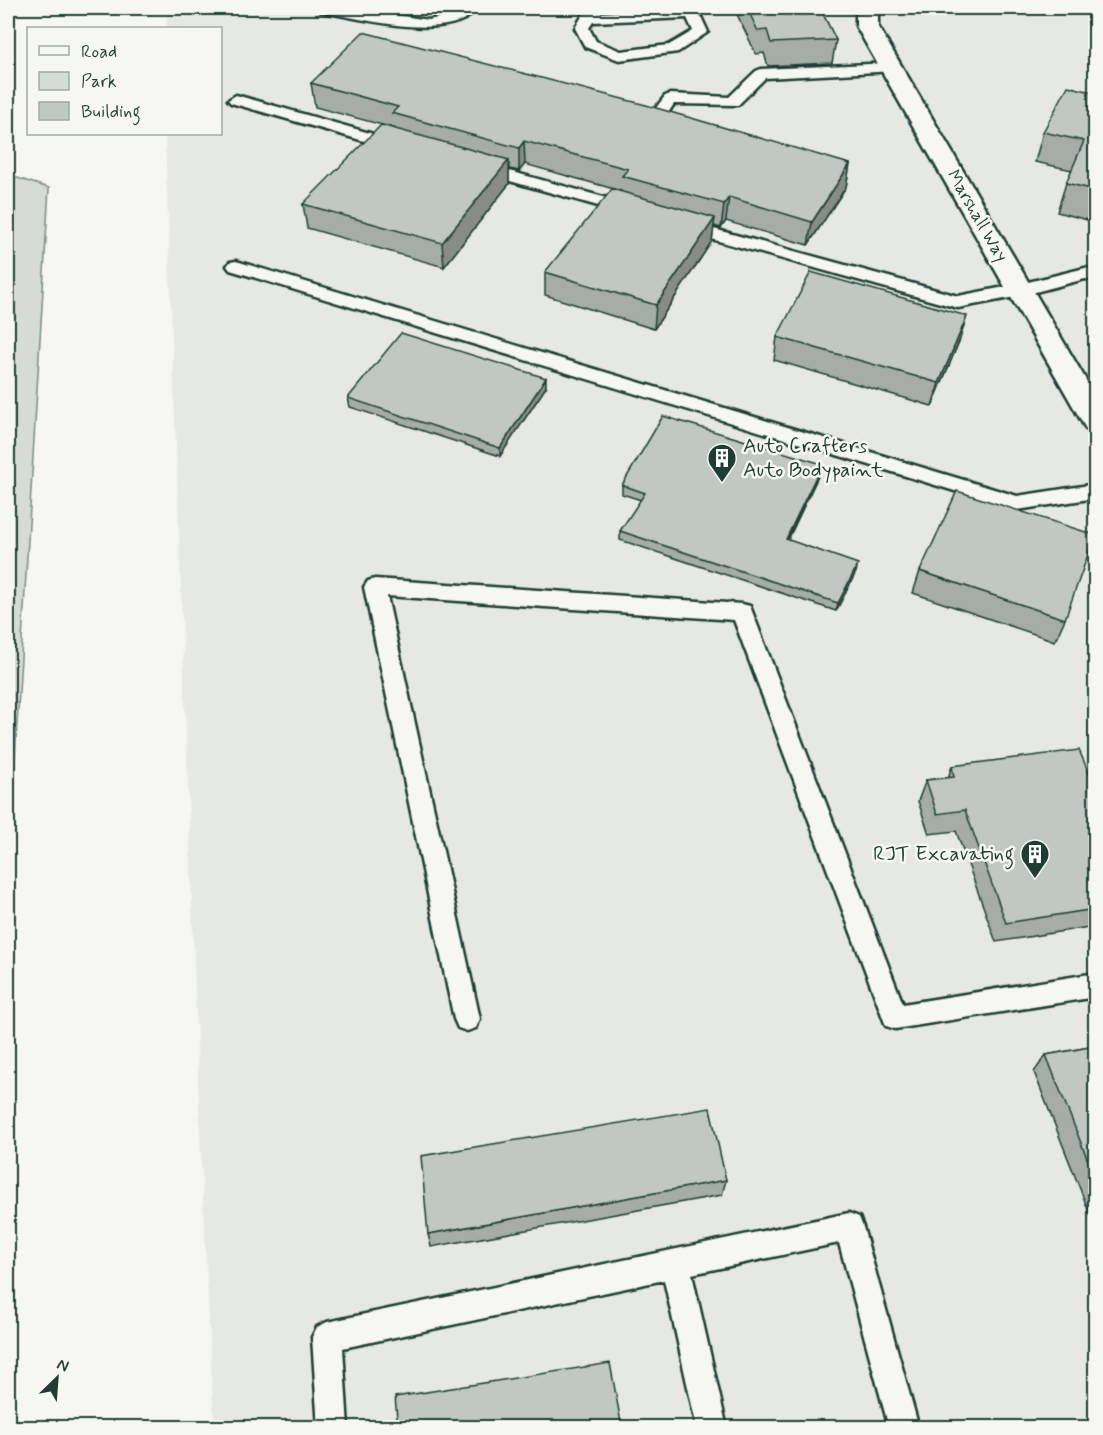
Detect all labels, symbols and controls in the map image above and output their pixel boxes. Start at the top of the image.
legend [27,27,222,135]
text: Road [81,40,117,64]
text: Park [81,70,117,94]
text: Building [81,100,141,126]
street label: Marshall Way [941,166,1013,266]
place label: Auto Crafters Auto Bodypaint [743,432,884,484]
building icon: Auto Crafters Auto Bodypaint [706,442,738,484]
building icon: RJT Excavating [1019,838,1051,880]
place label: RJT Excavating [873,840,1014,870]
north arrow [27,1348,87,1408]
text: N [53,1354,72,1378]

